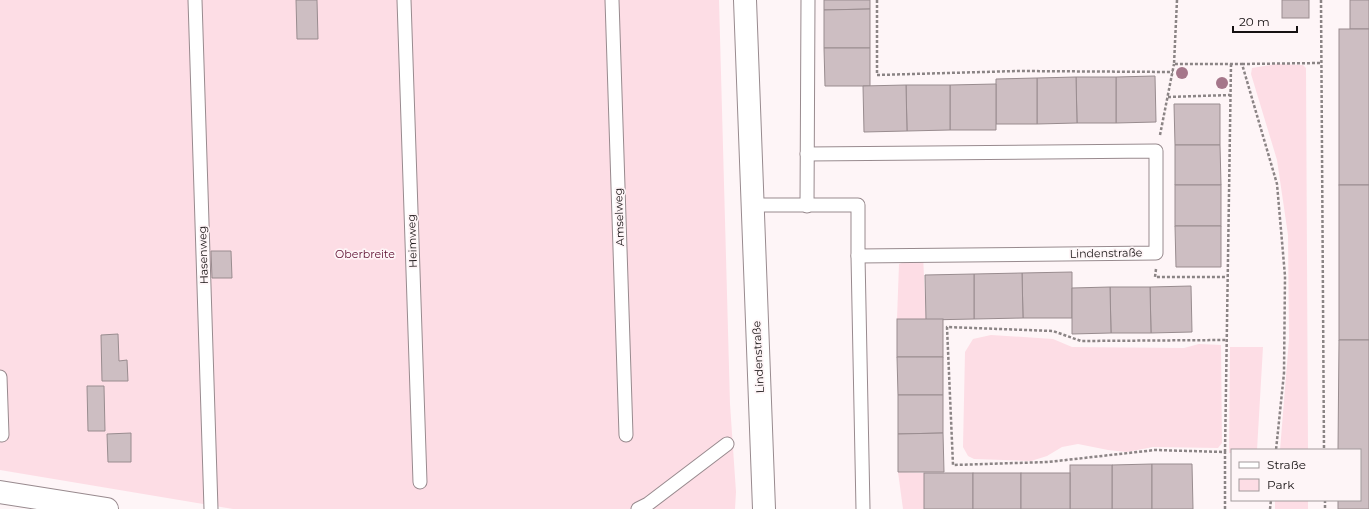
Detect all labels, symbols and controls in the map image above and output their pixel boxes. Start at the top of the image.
scale bar [1233,8,1297,34]
text: 20 m [1239,14,1270,29]
street label: Amselweg [611,188,627,246]
street label: Heimweg [404,214,420,268]
street label: Hasenweg [195,226,211,284]
street label: Lindenstraße [1070,245,1143,261]
park label: Oberbreite [335,247,395,261]
street label: Lindenstraße [749,320,767,394]
legend [1231,449,1361,501]
text: Straße [1267,457,1306,472]
text: Park [1267,477,1295,492]

